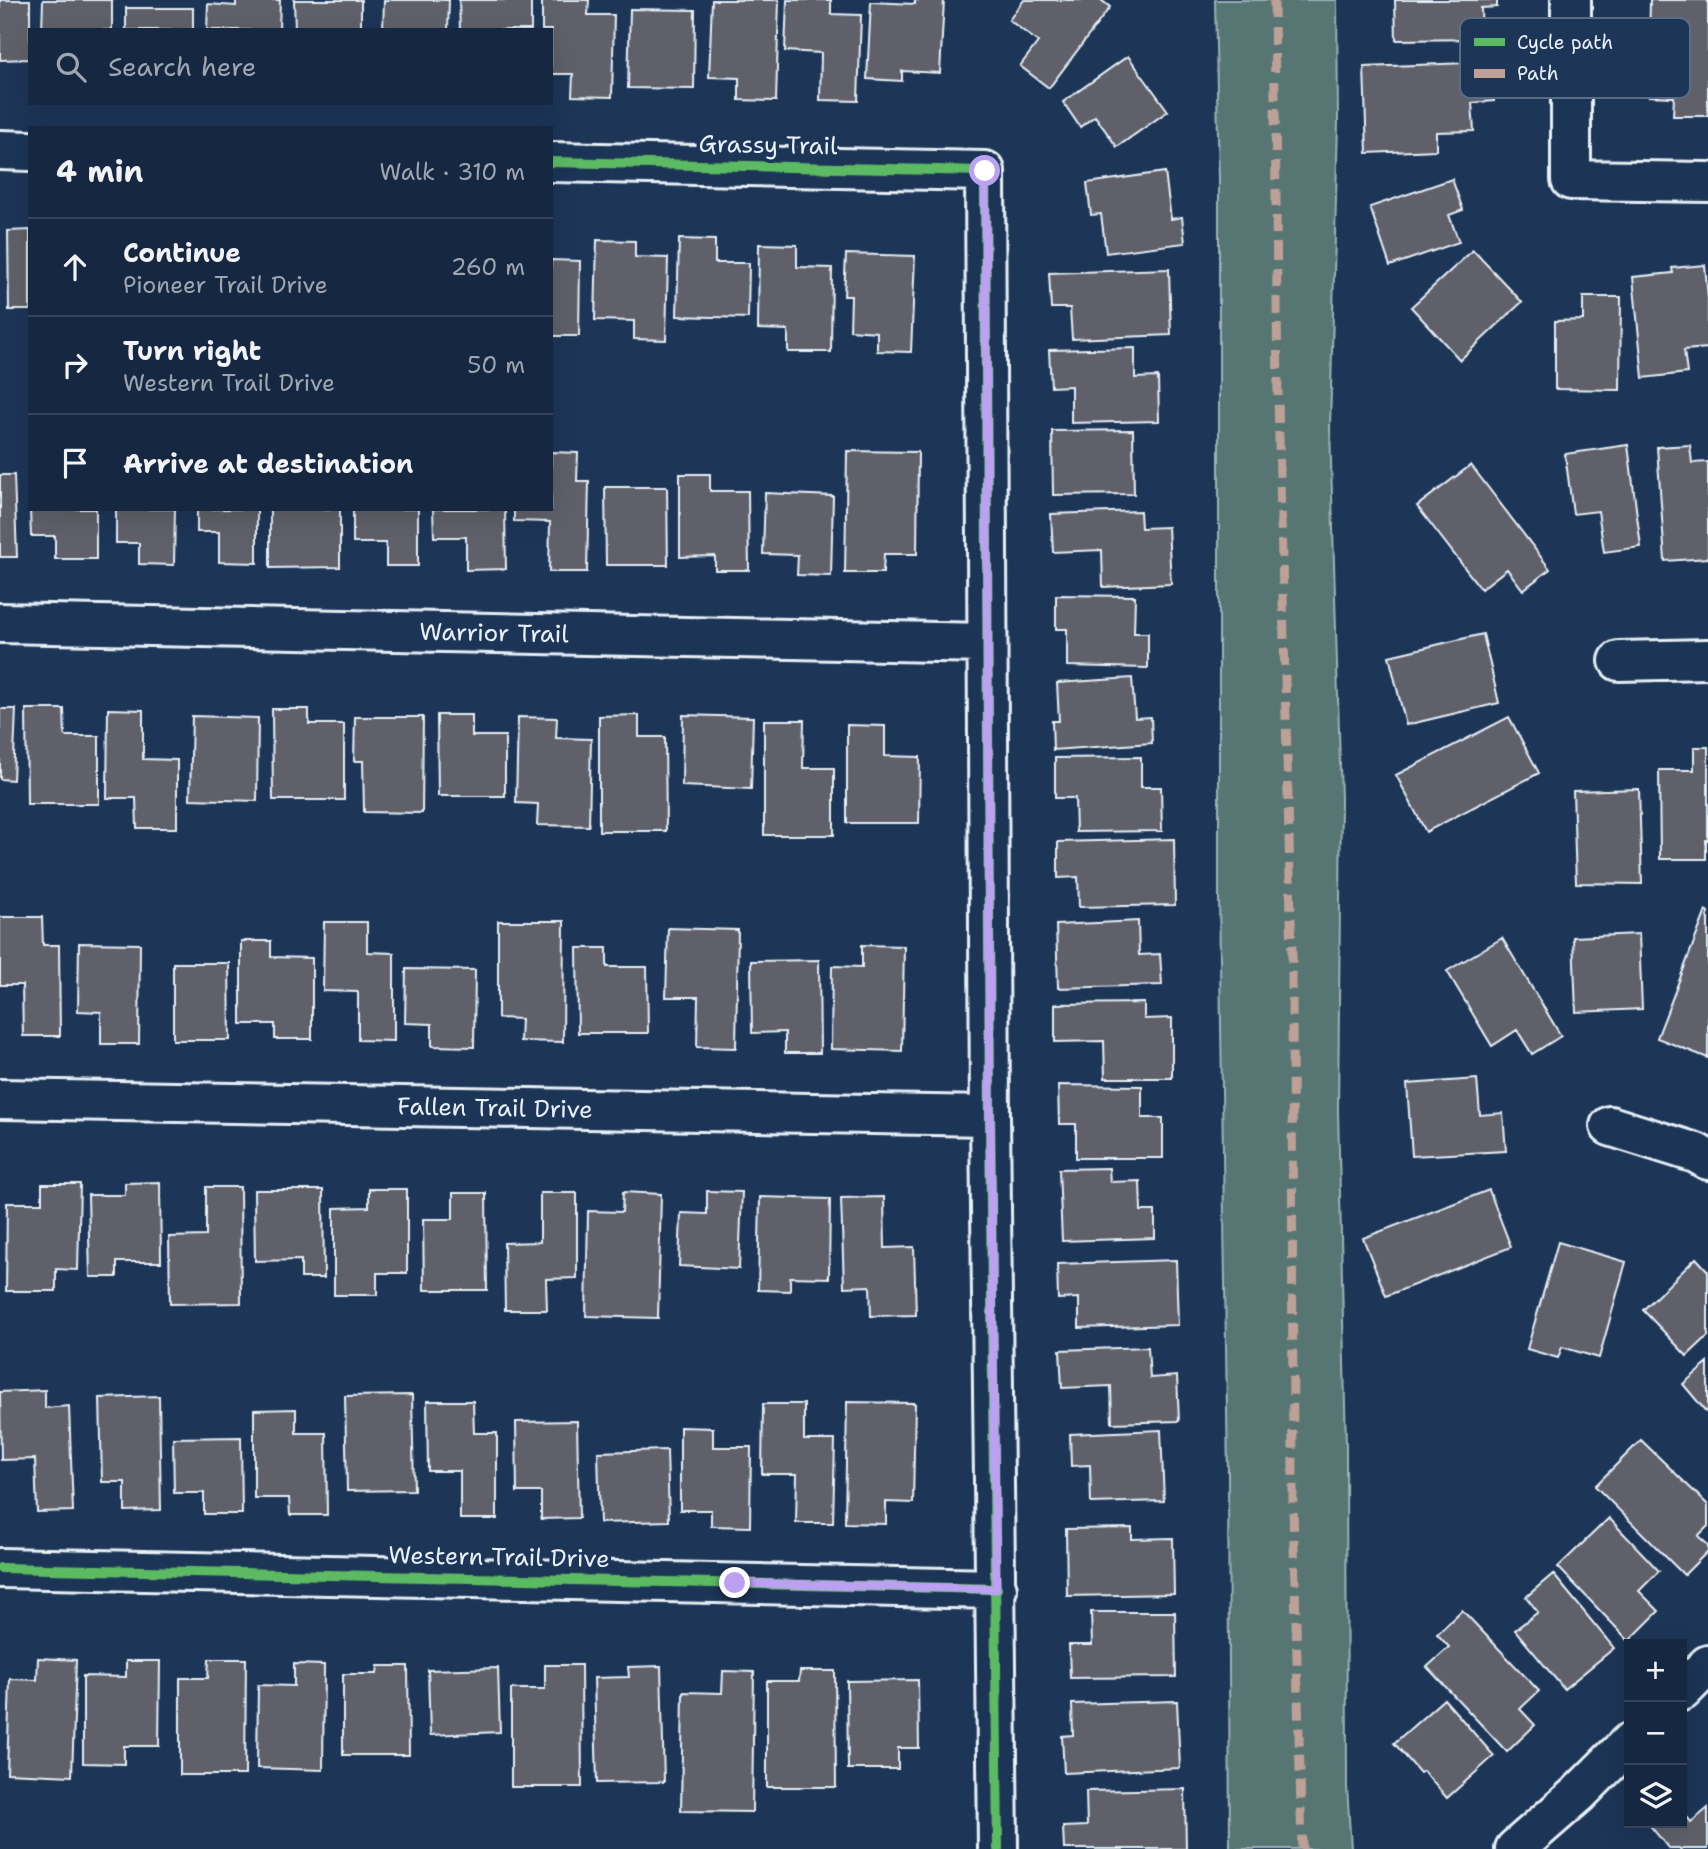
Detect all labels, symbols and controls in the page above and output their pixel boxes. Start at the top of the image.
legend [1460,18,1690,98]
search box [28,28,553,105]
text: Cycle path [1517,30,1613,55]
icon: search [52,48,90,86]
text: Search here [108,49,257,84]
text: Path [1517,61,1559,86]
street label: Grassy Trail [698,128,838,162]
text: 4 min [56,151,143,192]
route start [969,155,1000,186]
text: Walk · 310 m [380,157,525,187]
text: Continue [123,235,241,270]
icon: ahead [56,248,94,286]
text: 260 m [451,252,525,282]
text: Pioneer Trail Drive [123,270,328,300]
text: Turn right [123,333,261,368]
icon: right [56,346,94,384]
text: 50 m [467,350,525,380]
text: Western Trail Drive [123,368,335,398]
icon: arrive [56,444,94,482]
text: Arrive at destination [123,446,413,481]
street label: Warrior Trail [419,616,570,650]
street label: Fallen Trail Drive [397,1090,593,1126]
street label: Western Trail Drive [388,1539,610,1575]
route end [719,1567,750,1598]
map controls [1624,1639,1687,1828]
button: + [1624,1639,1687,1702]
button: − [1624,1702,1687,1765]
button: layers [1624,1765,1687,1828]

